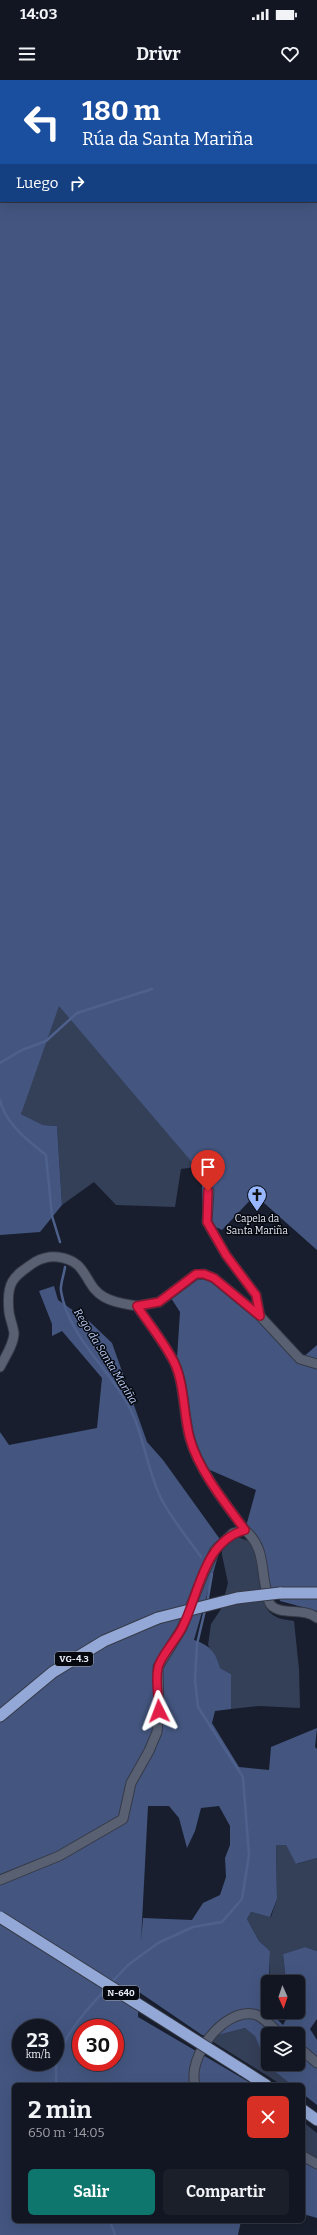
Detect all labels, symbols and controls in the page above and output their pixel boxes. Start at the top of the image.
text: 14:03 [20,5,57,23]
icon: menu [16,43,38,65]
text: Drivr [136,43,181,65]
icon: heart [279,43,301,65]
text: 180 m [82,94,160,127]
icon: left [16,96,68,148]
text: Rúa da Santa Mariña [82,128,253,150]
icon: right [66,172,88,194]
text: Luego [16,174,58,192]
pin [191,1150,225,1191]
icon: arrive [197,1156,219,1178]
church icon: Capela da Santa Mariña [246,1184,268,1212]
place label: Capela da Santa Mariña [226,1213,288,1237]
water label: Rego da Santa Mariña [71,1306,140,1406]
road number: VG-4.3 [55,1652,93,1666]
position arrow [138,1690,180,1732]
north arrow [261,1975,305,2019]
map controls [261,1975,305,2071]
road number: N-640 [103,1986,139,2000]
speed limit sign: 30 [72,2019,124,2071]
button: layers [261,2027,305,2071]
text: 23 [27,2028,49,2052]
text: km/h [26,2049,50,2061]
text: 2 min [28,2096,92,2124]
button: close [247,2096,289,2138]
text: 650 m · 14:05 [28,2125,105,2140]
button: Salir [28,2169,155,2215]
button: Compartir [163,2169,289,2215]

